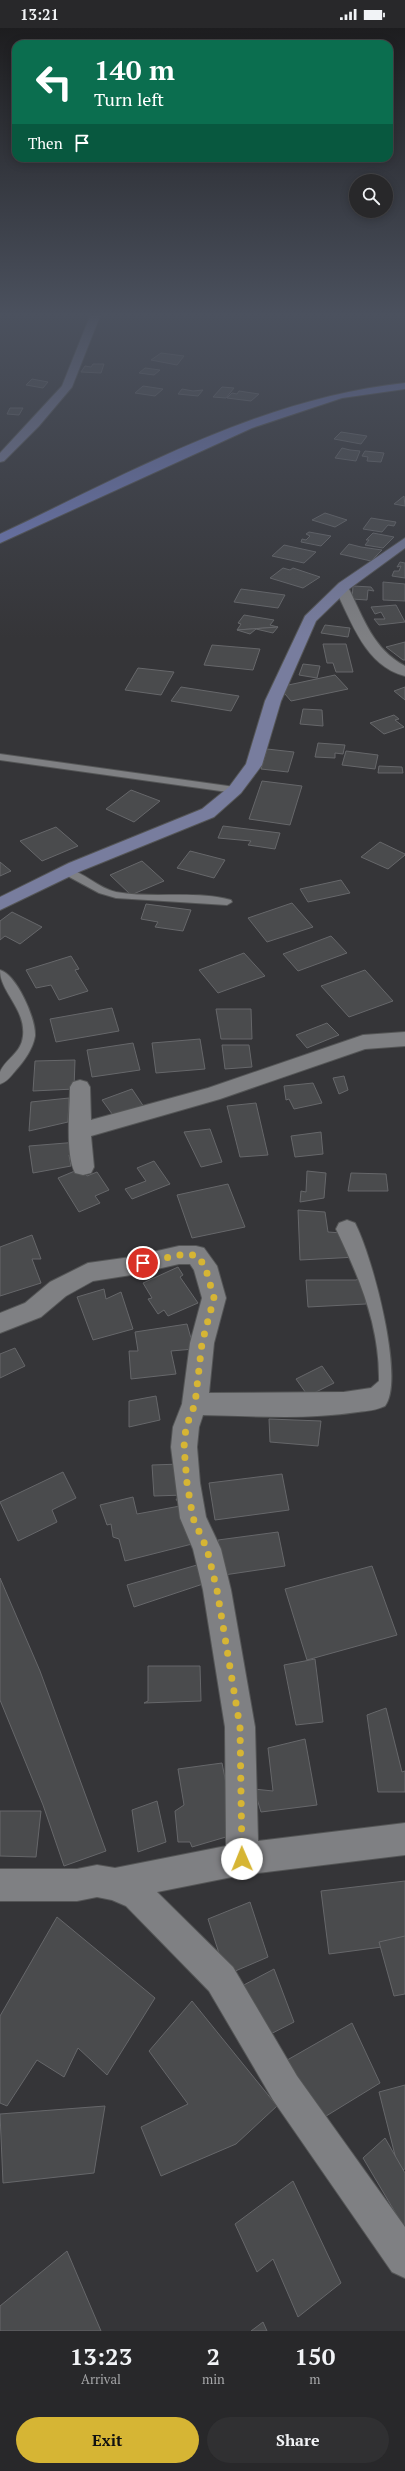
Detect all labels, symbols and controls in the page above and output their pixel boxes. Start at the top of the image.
text: 13:21 [20,4,59,24]
text: 140 m [94,51,175,88]
icon: left [28,56,80,108]
text: Turn left [94,87,164,111]
icon: arrive [71,132,93,154]
text: Then [28,133,63,153]
map controls [349,174,393,218]
button: search [349,174,393,218]
pin [126,1246,160,1280]
icon: arrive [132,1252,154,1274]
position arrow [221,1838,263,1880]
text: 13:23 [70,2340,132,2372]
text: 2 [207,2340,220,2372]
text: 150 [295,2340,335,2372]
text: Arrival [81,2370,121,2388]
text: min [202,2370,225,2388]
text: m [309,2370,321,2388]
button: Exit [16,2417,199,2463]
button: Share [207,2417,389,2463]

